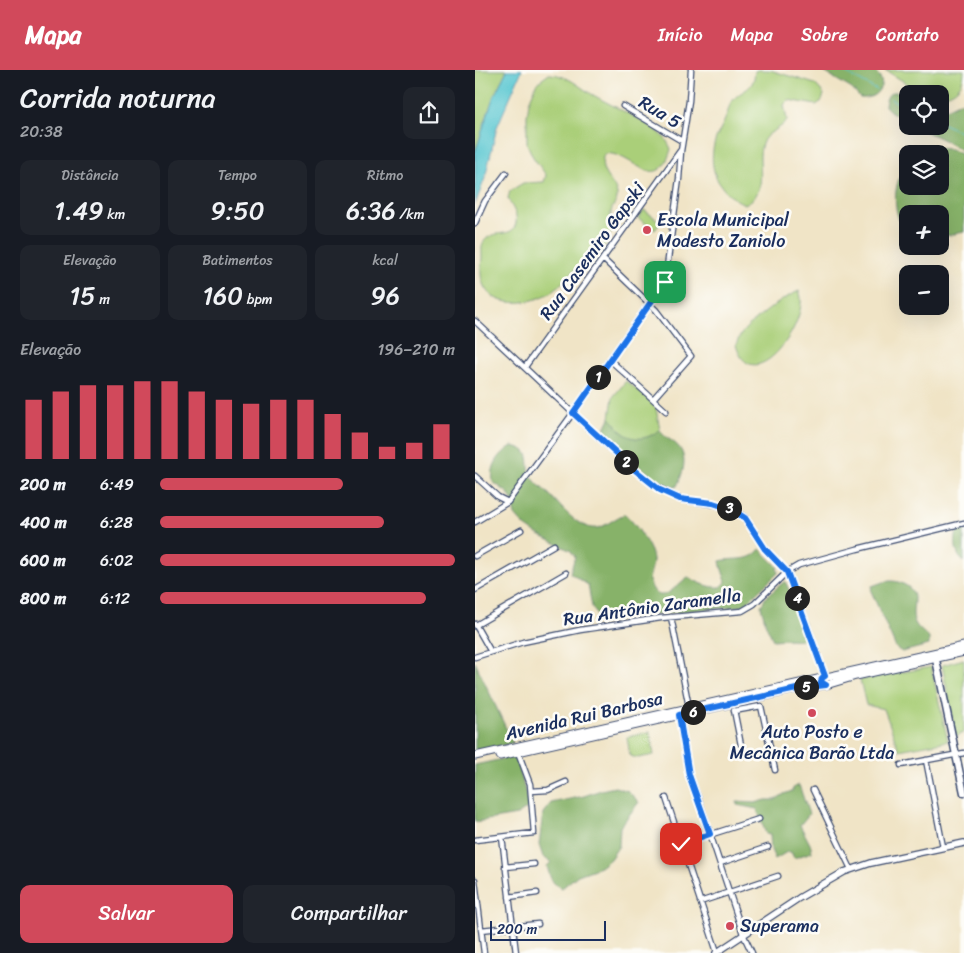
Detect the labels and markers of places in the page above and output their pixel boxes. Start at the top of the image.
place label: Escola Municipal Modesto Zaniolo [657,204,790,257]
marker: Escola Municipal Modesto Zaniolo [641,224,653,236]
pin [644,261,686,303]
pin: 1 [585,364,611,390]
pin: 2 [613,450,639,474]
pin: 3 [717,496,741,520]
pin: 4 [785,586,809,610]
pin: 5 [793,674,819,700]
pin: 6 [681,700,705,724]
marker: Auto Posto e Mecânica Barão Ltda [806,707,818,719]
place label: Auto Posto e Mecânica Barão Ltda [730,716,894,769]
pin [660,823,702,865]
place label: Superama [740,910,819,942]
marker: Superama [724,920,736,932]

